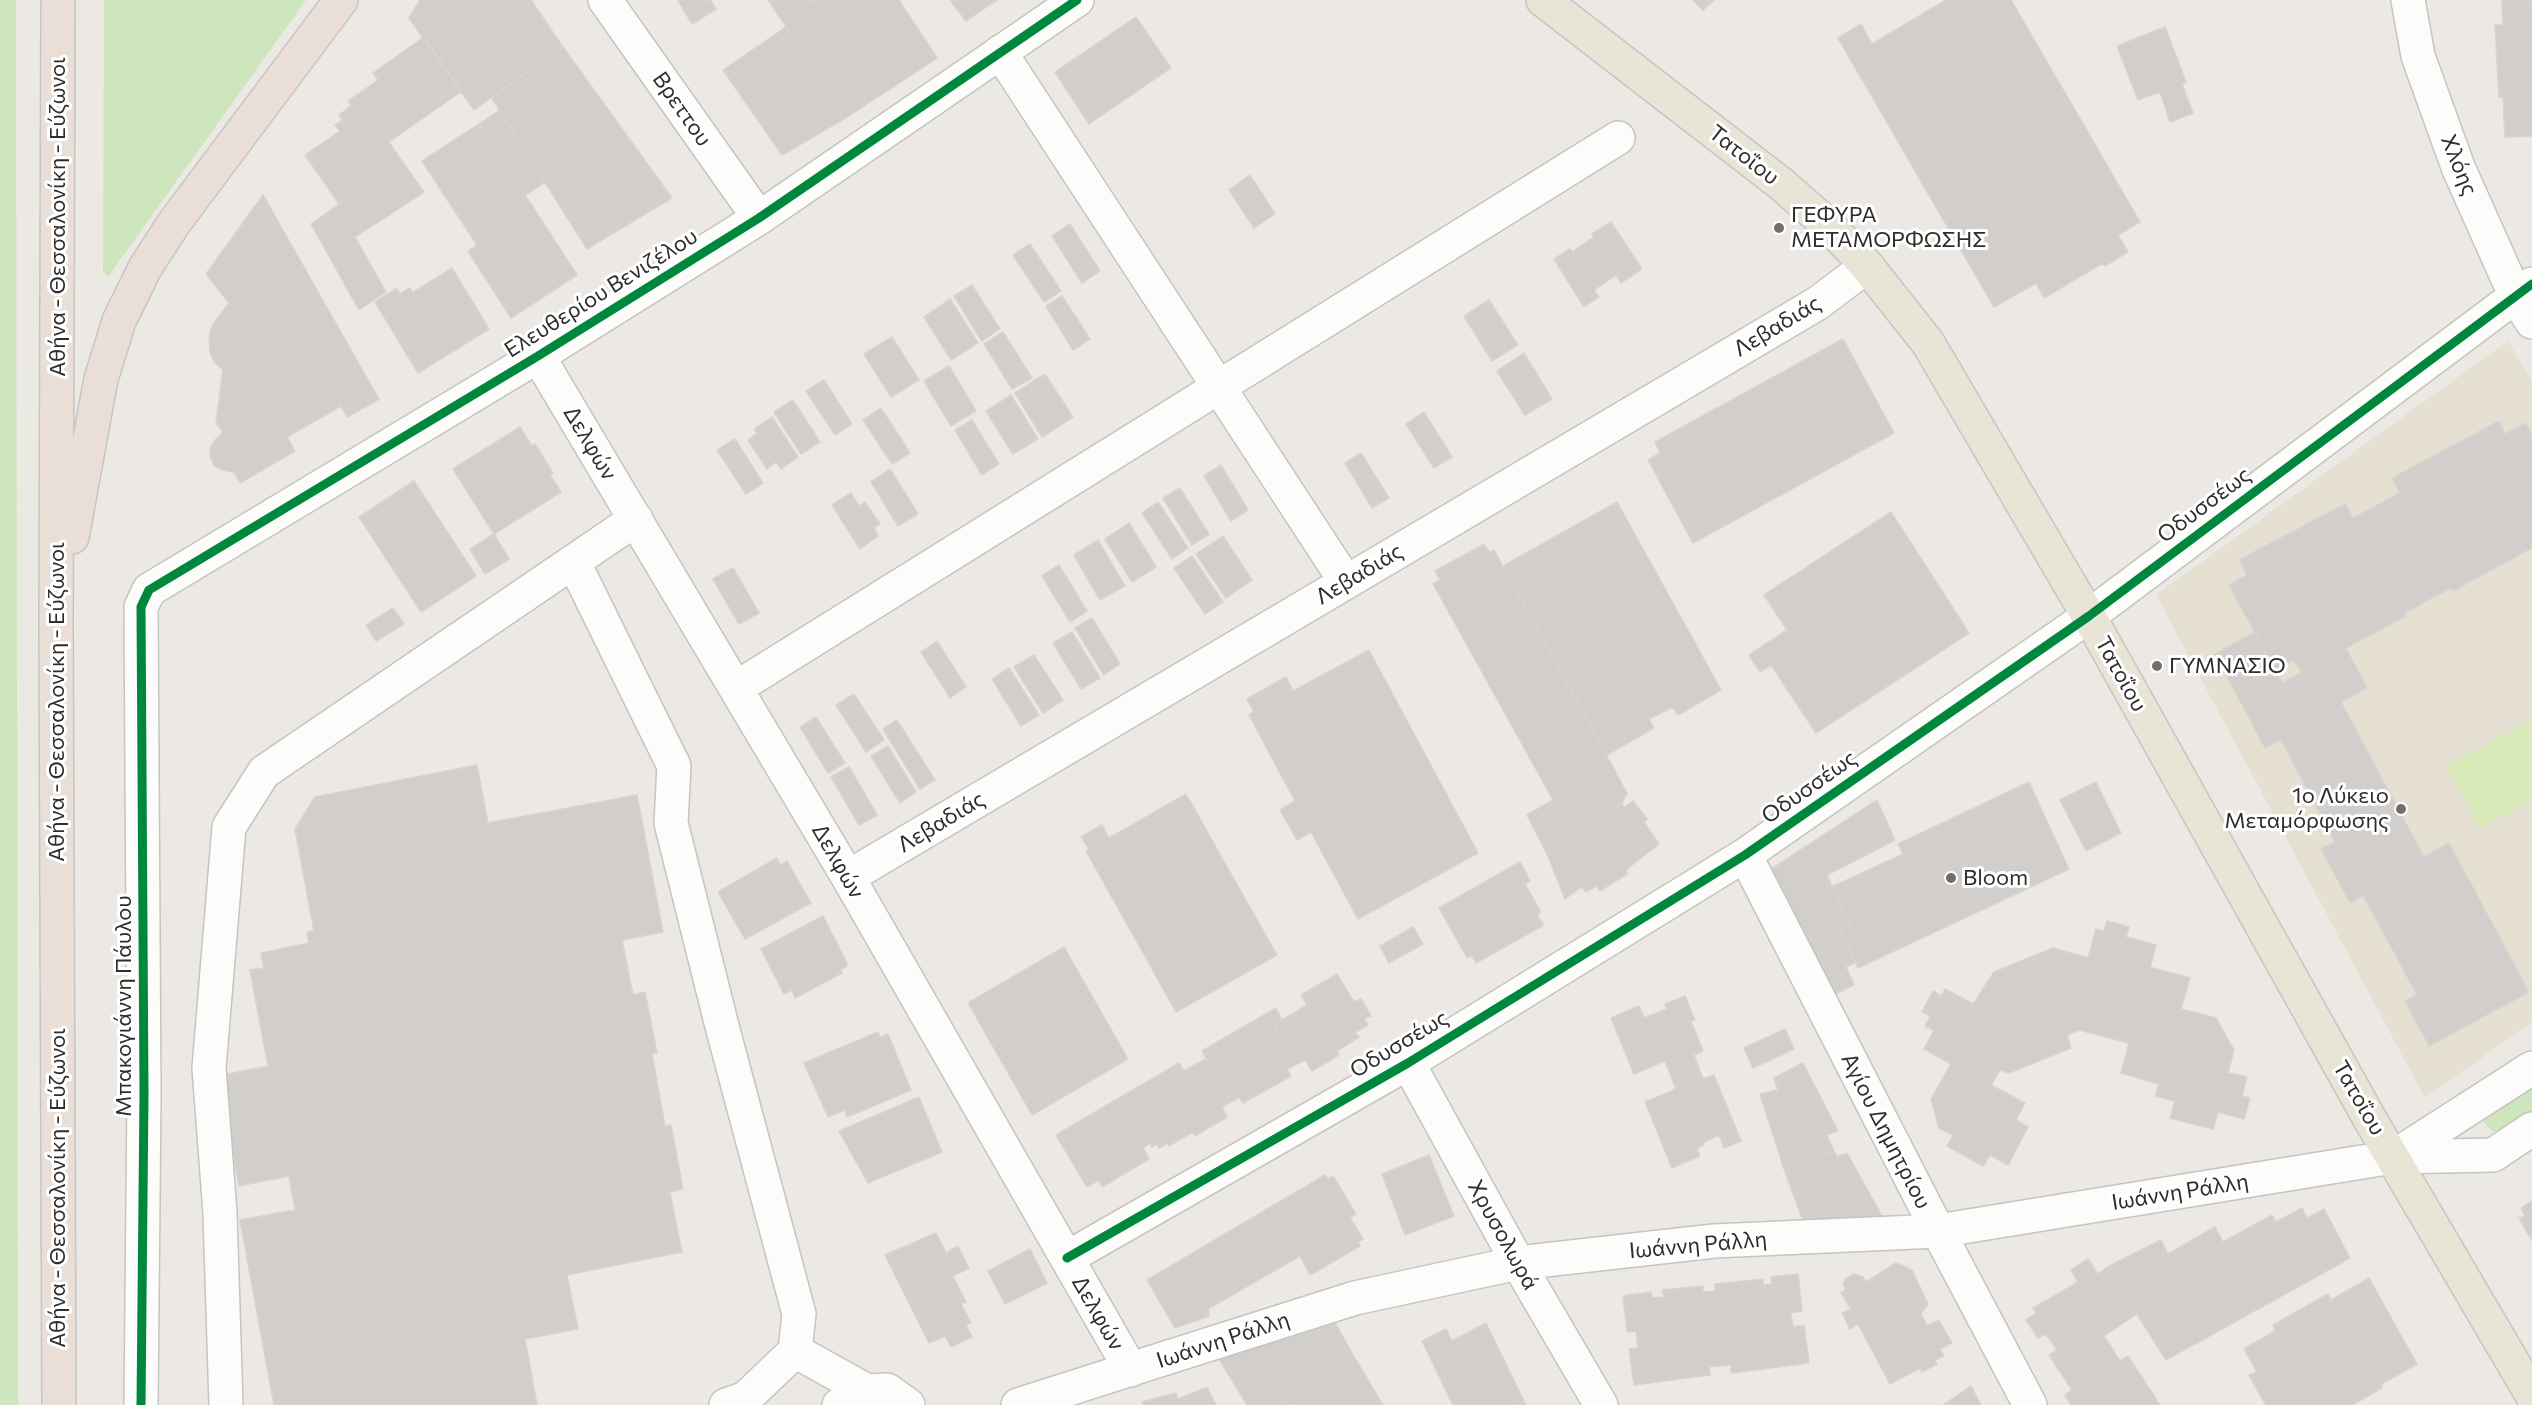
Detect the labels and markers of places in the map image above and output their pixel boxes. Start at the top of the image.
place label: ΓΕΦΥΡΑ ΜΕΤΑΜΟΡΦΩΣΗΣ [1791,202,1986,254]
marker: ΓΕΦΥΡΑ ΜΕΤΑΜΟΡΦΩΣΗΣ [1772,221,1786,235]
place label: ΓΥΜΝΑΣΙΟ [2169,653,2286,679]
marker: ΓΥΜΝΑΣΙΟ [2150,659,2164,673]
place label: 1ο Λύκειο Μεταμόρφωσης [2224,783,2389,834]
marker: 1ο Λύκειο Μεταμόρφωσης [2394,802,2408,816]
place label: Bloom [1963,865,2028,891]
marker: Bloom [1944,871,1958,885]

